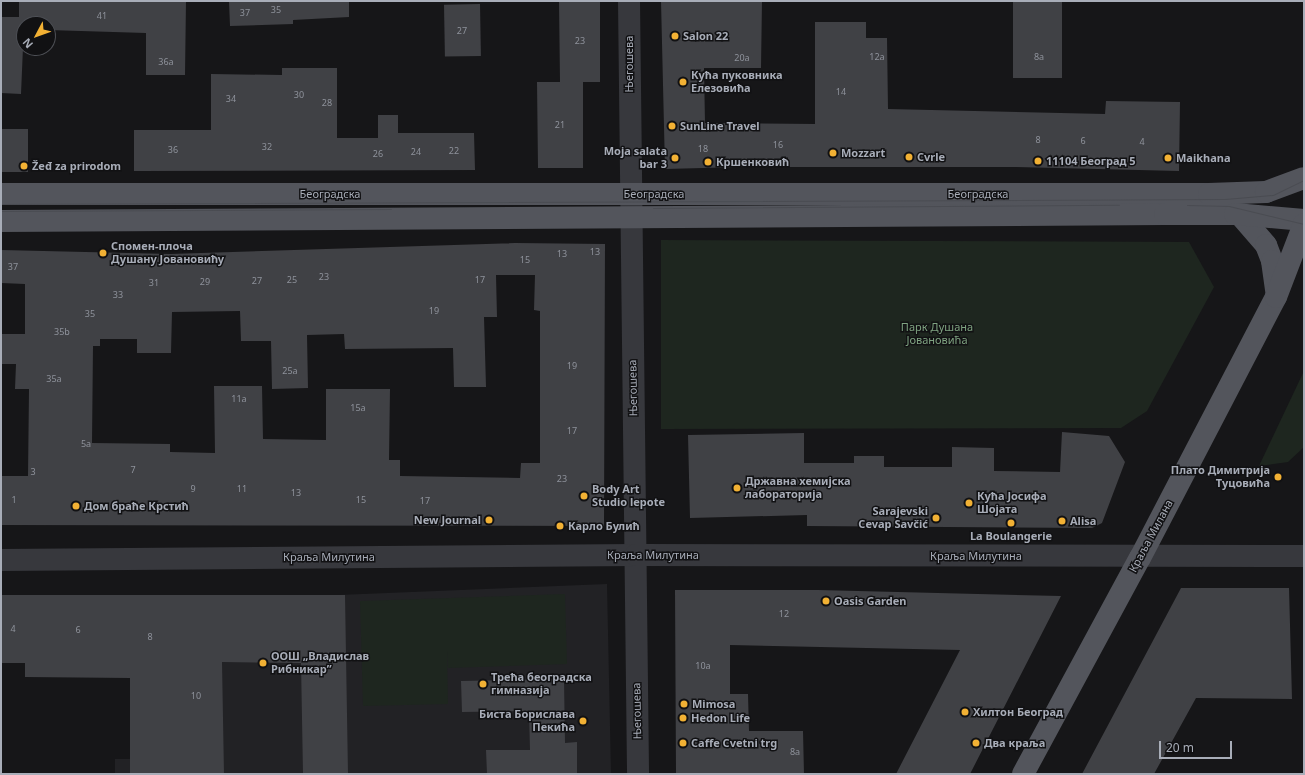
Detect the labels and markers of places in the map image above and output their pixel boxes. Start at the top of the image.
place label: Salon 22 [683,29,728,43]
marker: Salon 22 [670,31,680,41]
place label: Кућа пуковника Елезовића [691,69,783,95]
marker: Кућа пуковника Елезовића [678,77,688,87]
place label: SunLine Travel [680,119,760,133]
marker: SunLine Travel [667,121,677,131]
place label: Moja salata bar 3 [604,145,667,171]
place label: Mozzart [841,146,885,160]
marker: Mozzart [828,148,838,158]
place label: Cvrle [917,150,945,164]
place label: Maikhana [1176,151,1231,165]
marker: Cvrle [904,152,914,162]
marker: Moja salata bar 3 [670,153,680,163]
marker: Maikhana [1163,153,1173,163]
place label: 11104 Београд 5 [1046,154,1136,168]
place label: Кршенковић [716,155,789,169]
marker: 11104 Београд 5 [1033,156,1043,166]
marker: Кршенковић [703,157,713,167]
place label: Žeđ za prirodom [32,159,121,173]
marker: Žeđ za prirodom [19,161,29,171]
place label: Спомен-плоча Душану Јовановићу [111,240,224,266]
marker: Спомен-плоча Душану Јовановићу [98,248,108,258]
place label: Плато Димитрија Туцовића [1171,464,1270,490]
marker: Плато Димитрија Туцовића [1273,472,1283,482]
place label: Државна хемијска лабораторија [745,475,851,501]
place label: Body Art Studio lepote [592,483,665,509]
marker: Државна хемијска лабораторија [732,483,742,493]
place label: Кућа Јосифа Шојата [977,490,1047,516]
marker: Body Art Studio lepote [579,491,589,501]
marker: Кућа Јосифа Шојата [964,498,974,508]
place label: Дом браће Крстић [84,499,189,513]
marker: Дом браће Крстић [71,501,81,511]
place label: Sarajevski Cevap Savčić [858,505,928,531]
place label: New Journal [414,513,481,527]
marker: Sarajevski Cevap Savčić [931,513,941,523]
place label: Alisa [1070,514,1096,528]
marker: New Journal [484,515,494,525]
marker: Alisa [1057,516,1067,526]
marker: La Boulangerie [1006,518,1016,528]
place label: Карло Булић [568,519,640,533]
marker: Карло Булић [555,521,565,531]
place label: La Boulangerie [970,529,1052,543]
place label: Oasis Garden [834,594,906,608]
marker: Oasis Garden [821,596,831,606]
place label: ООШ „Владислав Рибникар” [271,650,369,676]
marker: ООШ „Владислав Рибникар” [258,658,268,668]
place label: Трећа београдска гимназија [491,671,592,697]
marker: Трећа београдска гимназија [478,679,488,689]
place label: Mimosa [692,697,735,711]
marker: Mimosa [679,699,689,709]
place label: Хилтон Београд [973,705,1063,719]
marker: Хилтон Београд [960,707,970,717]
place label: Биста Борислава Пекића [479,708,575,734]
place label: Hedon Life [691,711,750,725]
marker: Hedon Life [678,713,688,723]
marker: Биста Борислава Пекића [578,716,588,726]
place label: Caffe Cvetni trg [691,736,777,750]
place label: Два краља [984,736,1045,750]
marker: Caffe Cvetni trg [678,738,688,748]
marker: Два краља [971,738,981,748]

